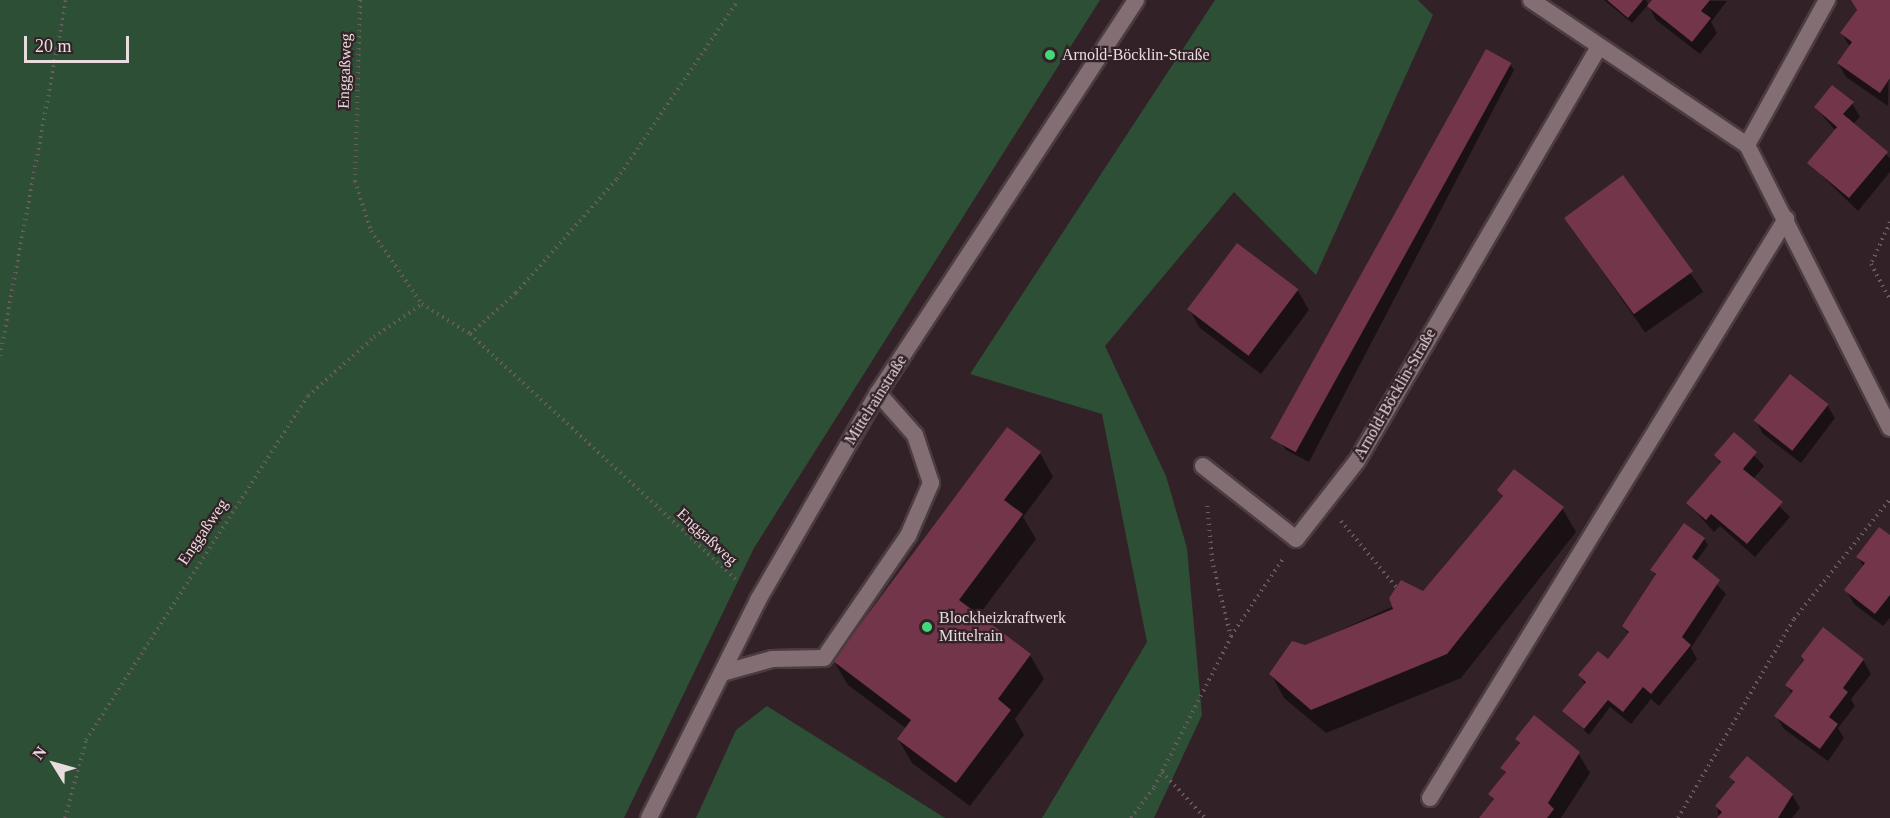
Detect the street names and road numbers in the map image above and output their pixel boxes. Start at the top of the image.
street label: Enggaßweg [334,33,356,109]
street label: Arnold-Böcklin-Straße [1350,325,1440,463]
street label: Mittelrainstraße [841,352,911,448]
street label: Enggaßweg [174,495,232,569]
street label: Enggaßweg [673,504,741,570]

